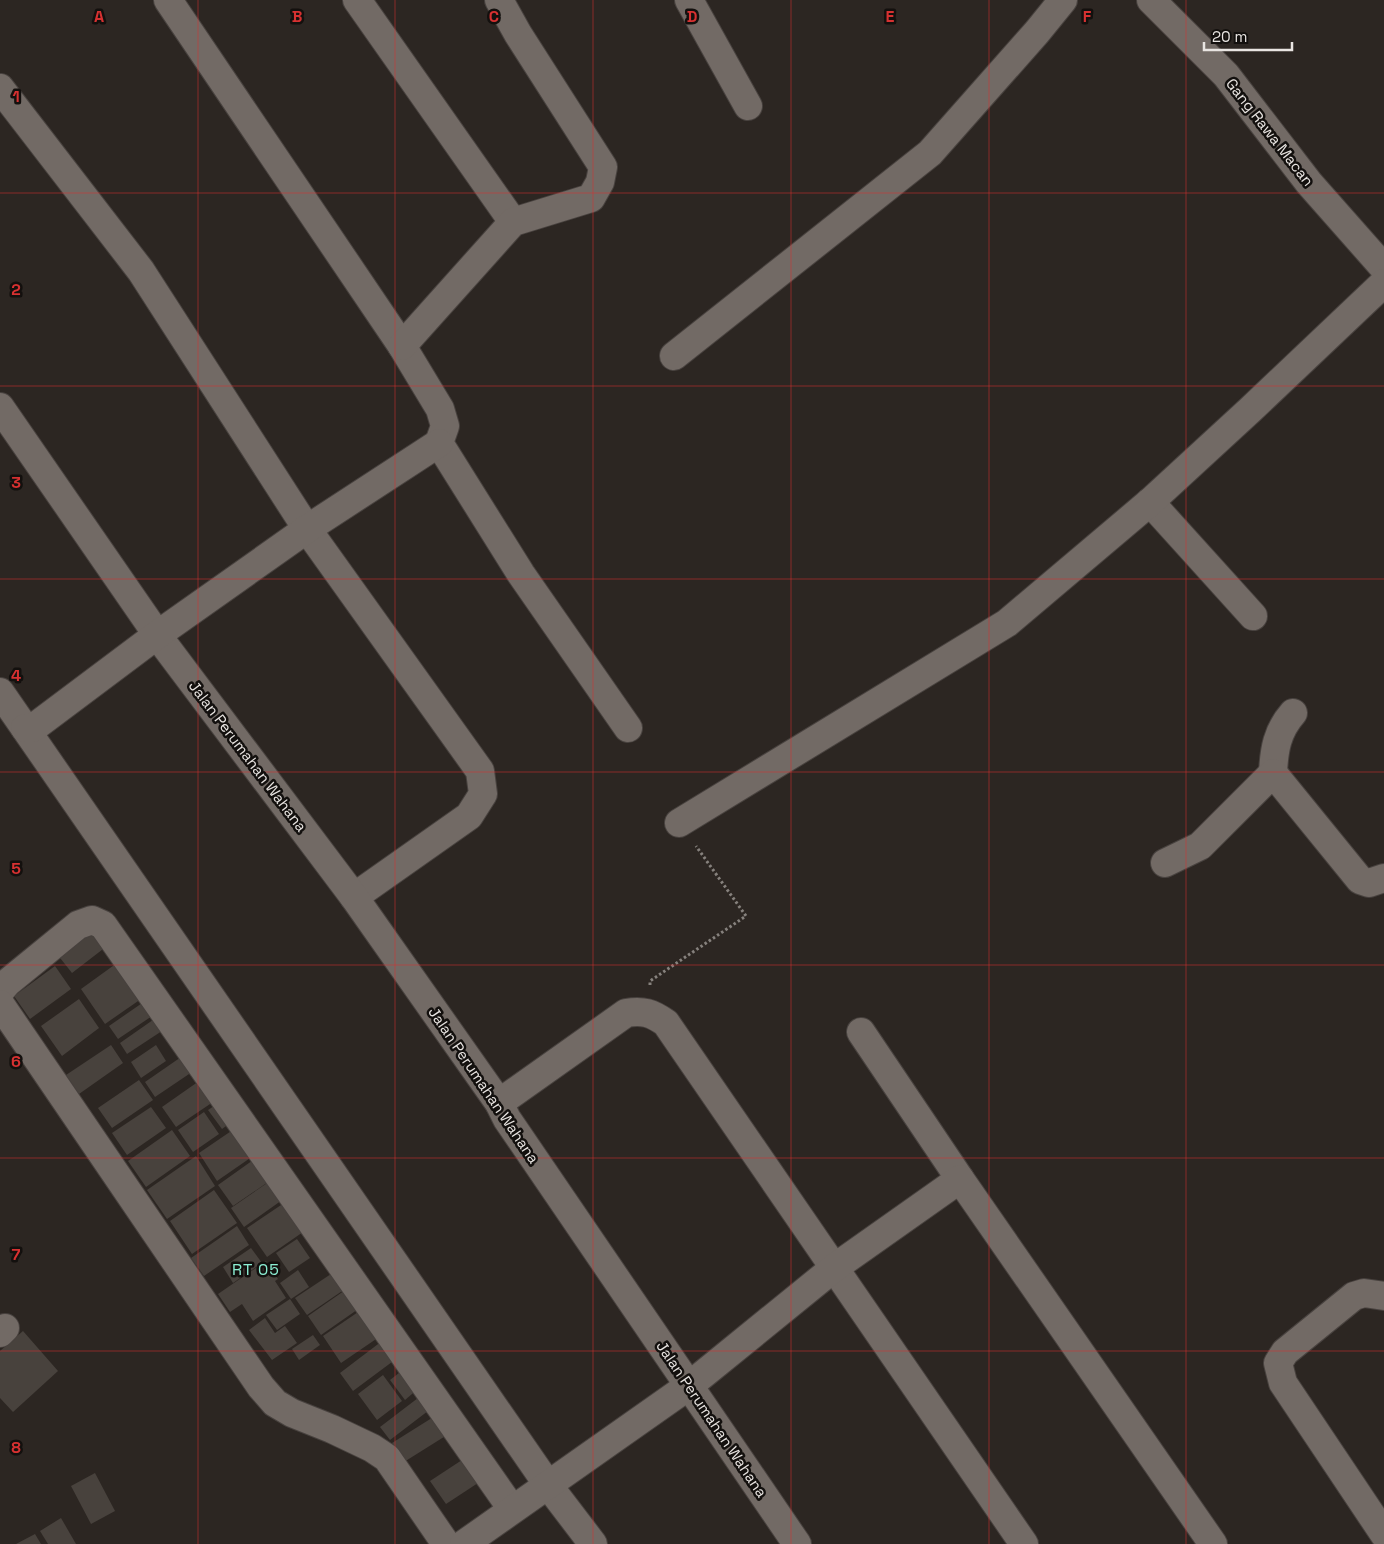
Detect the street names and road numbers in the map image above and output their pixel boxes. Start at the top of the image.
street label: Gang Rawa Macan [1222,74,1318,190]
street label: Jalan Perumahan Wahana [185,677,311,836]
street label: Jalan Perumahan Wahana [425,1003,544,1167]
street label: Jalan Perumahan Wahana [653,1337,772,1501]

